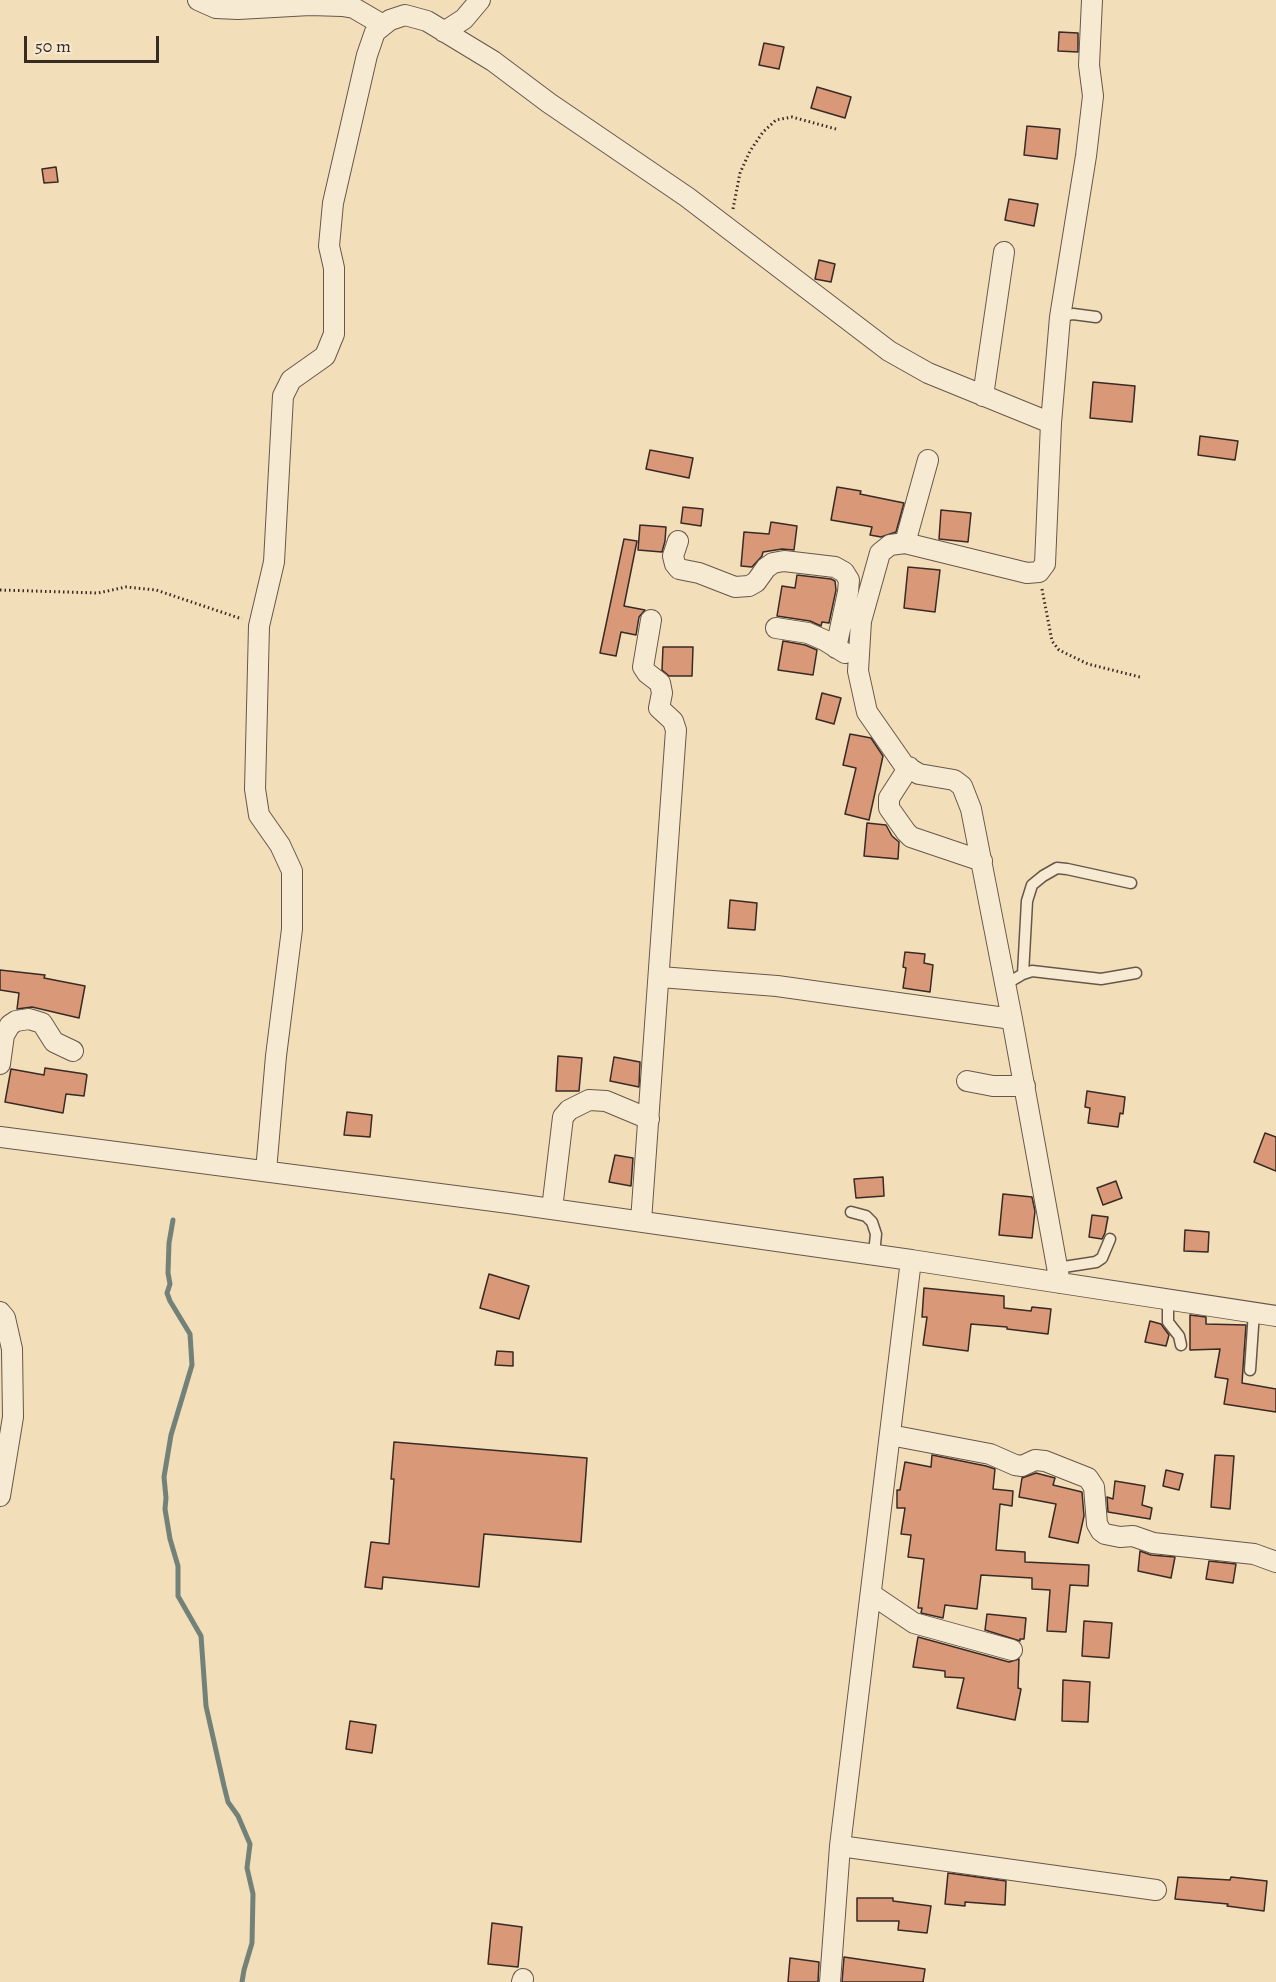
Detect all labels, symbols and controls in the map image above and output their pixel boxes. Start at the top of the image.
scale bar [27,24,162,62]
text: 50 m [35,34,71,58]

